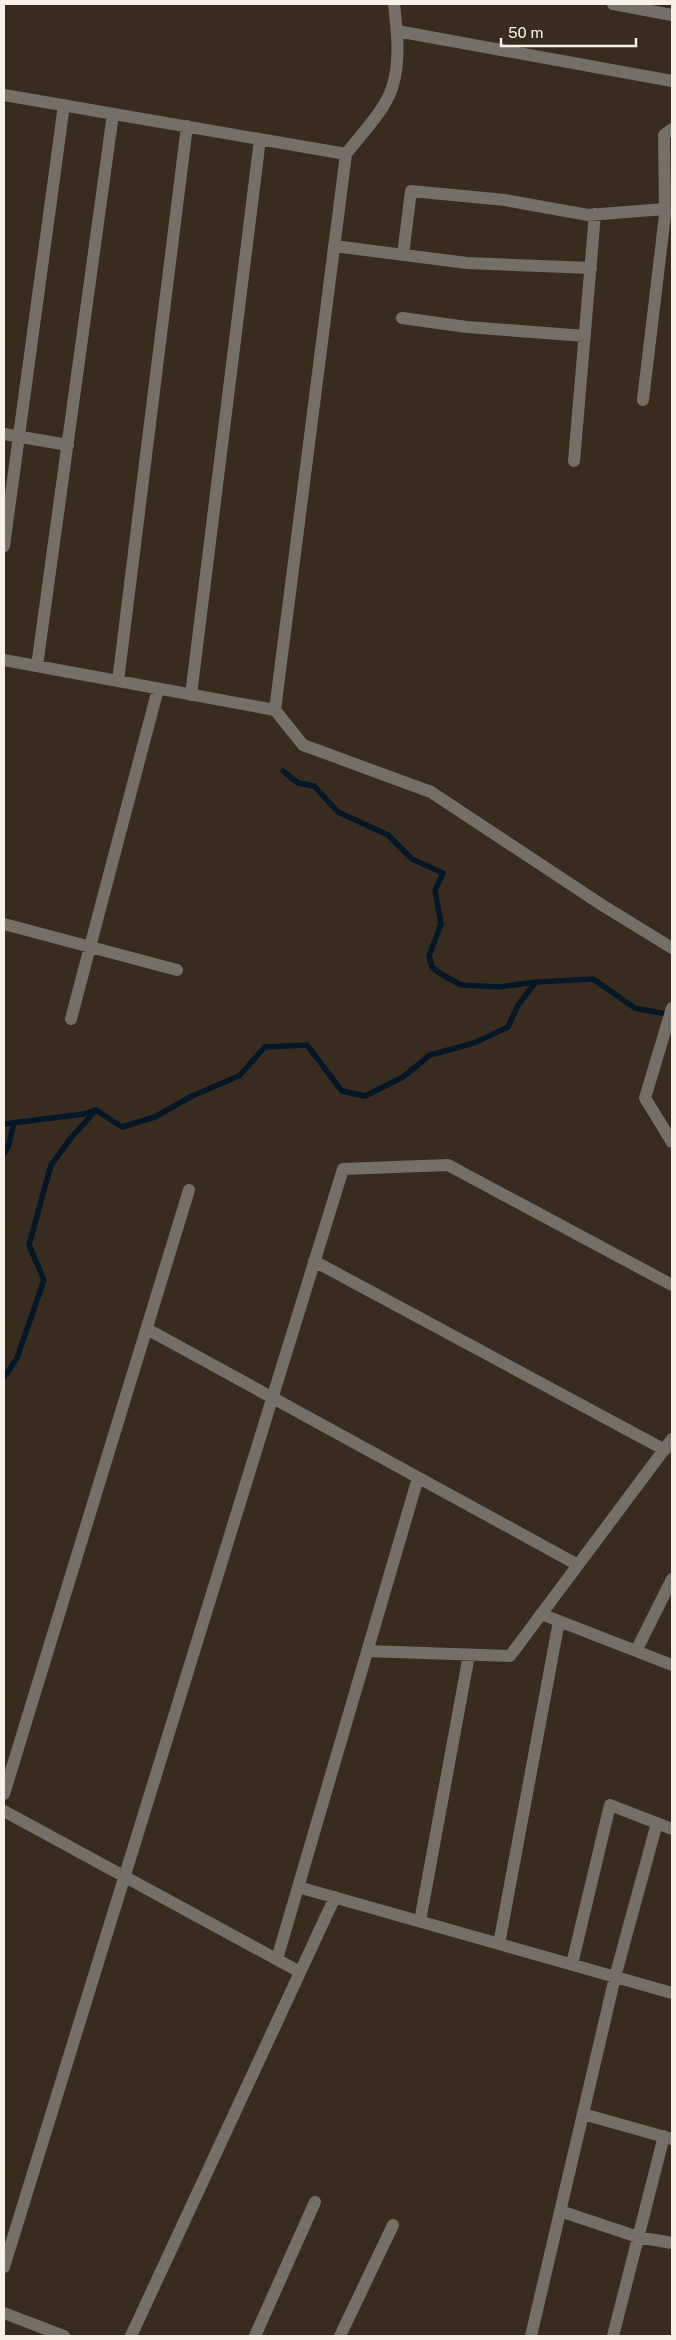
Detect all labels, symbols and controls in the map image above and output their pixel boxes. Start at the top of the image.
scale bar [501,15,636,47]
text: 50 m [508,24,543,41]

